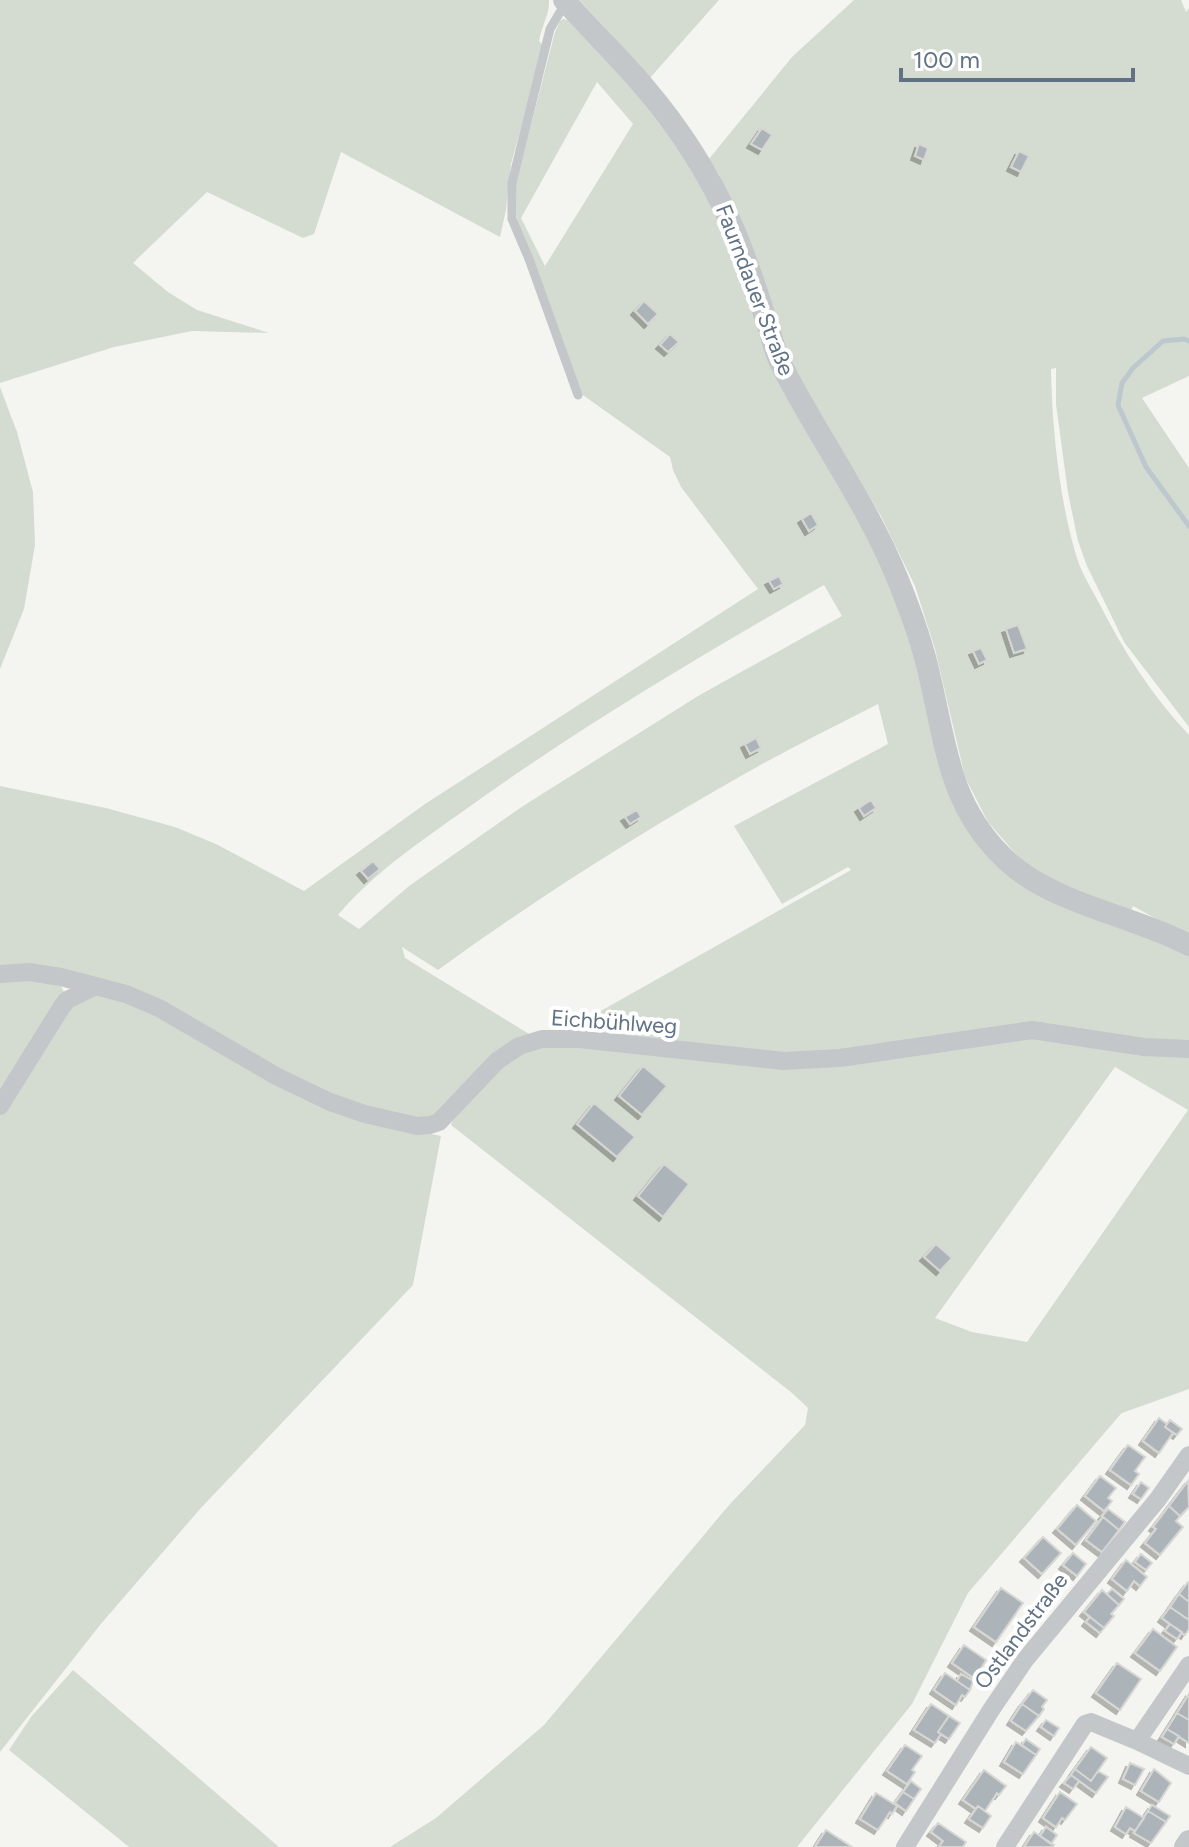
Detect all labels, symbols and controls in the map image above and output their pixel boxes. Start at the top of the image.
scale bar [901,32,1133,82]
text: 100 m [913,45,980,74]
street label: Faurndauer Straße [710,201,800,379]
street label: Eichbühlweg [550,1004,678,1040]
street label: Ostlandstraße [969,1568,1073,1694]

